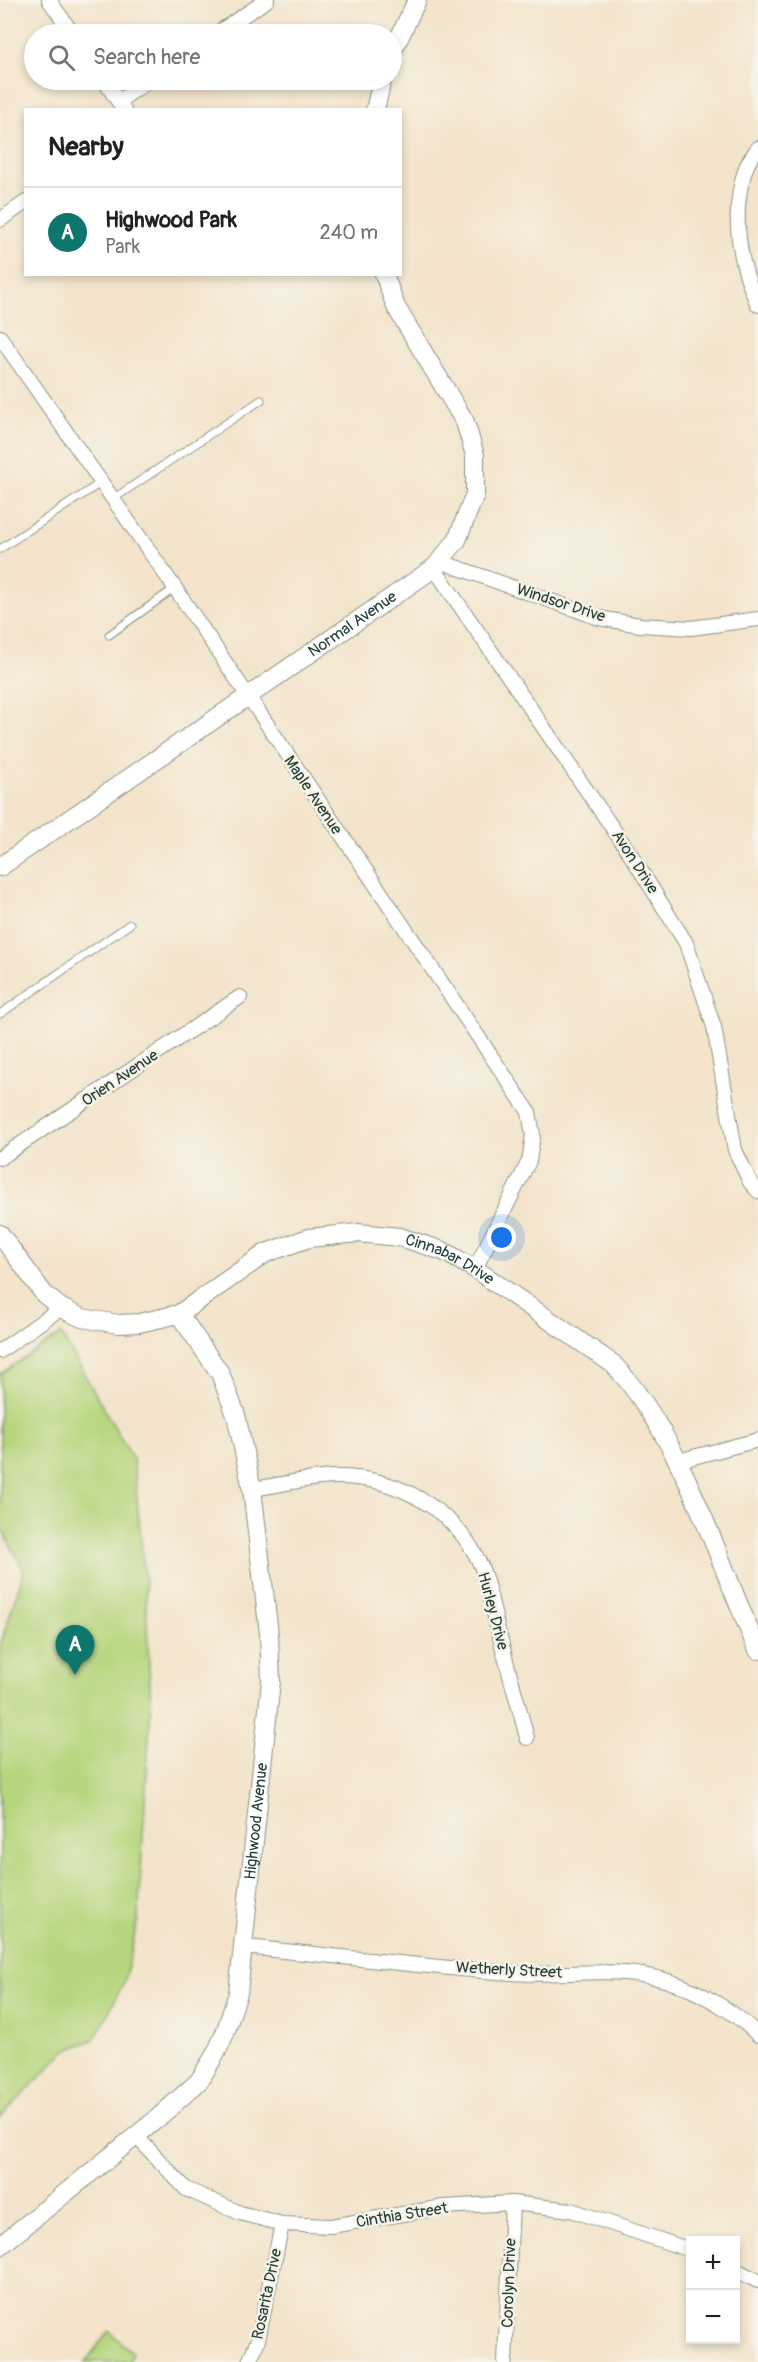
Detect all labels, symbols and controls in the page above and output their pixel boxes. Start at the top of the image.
search box [24,24,402,90]
icon: search [45,41,78,74]
text: Search here [93,43,200,71]
text: Nearby [48,131,124,163]
text: Highwood Park [105,206,237,234]
text: A [61,220,74,245]
text: 240 m [319,220,378,245]
text: Park [105,234,140,259]
street label: Windsor Drive [514,579,608,627]
street label: Normal Avenue [304,587,401,662]
street label: Maple Avenue [279,752,347,838]
street label: Avon Drive [607,826,663,898]
street label: Orien Avenue [78,1045,162,1111]
your location [487,1223,516,1252]
street label: Cinnabar Drive [403,1229,498,1289]
street label: Hurley Drive [473,1570,513,1652]
pin: A [56,1626,94,1675]
street label: Highwood Avenue [240,1762,272,1881]
street label: Wetherly Street [455,1957,563,1983]
street label: Cinthia Street [355,2198,450,2232]
map controls [686,2236,740,2344]
button: + [686,2236,740,2290]
street label: Corolyn Drive [497,2238,521,2328]
street label: Rosarita Drive [248,2247,286,2341]
button: − [686,2290,740,2344]

